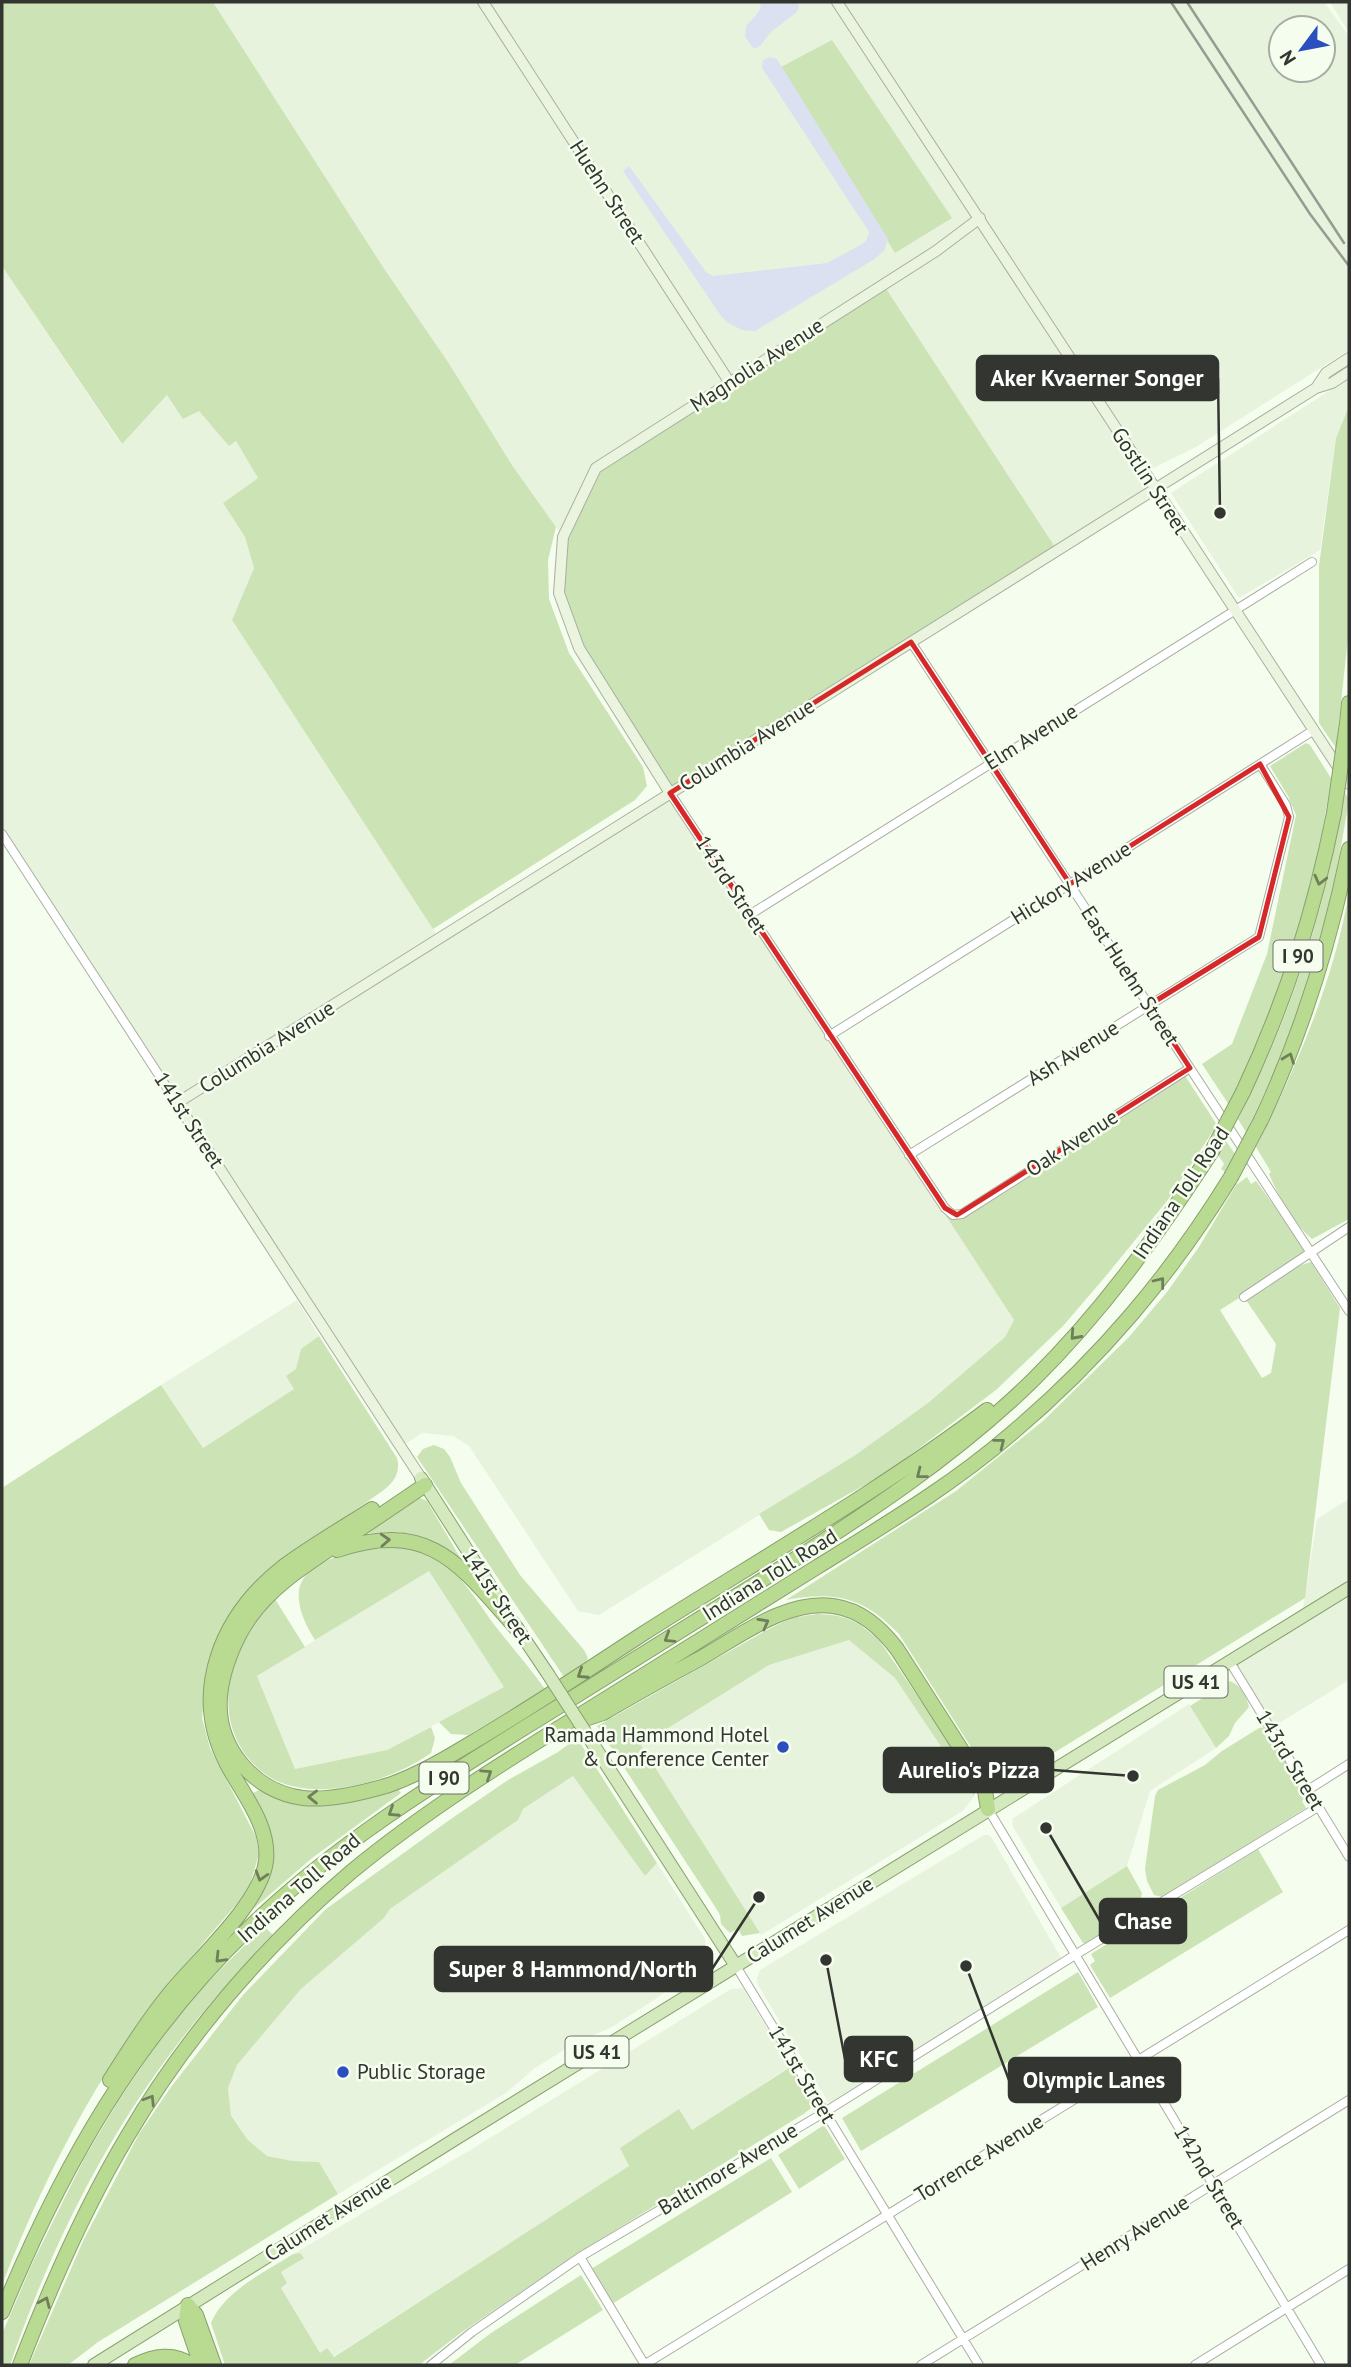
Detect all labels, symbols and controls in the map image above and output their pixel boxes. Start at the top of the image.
north arrow [1267,14,1337,84]
text: N [1274,46,1301,70]
street label: Huehn Street [564,135,651,249]
street label: Magnolia Avenue [685,311,829,418]
callout: Aker Kvaerner Songer [977,356,1218,400]
text: Aker Kvaerner Songer [991,363,1204,392]
street label: Gostlin Street [1106,422,1195,539]
street label: Columbia Avenue [674,692,820,797]
street label: Elm Avenue [979,697,1082,776]
street label: 143rd Street [690,830,773,939]
street label: Hickory Avenue [1006,835,1136,930]
one-way arrow [1314,874,1328,886]
street label: East Huehn Street [1075,901,1186,1051]
road number: I 90 [1274,940,1322,972]
street label: Columbia Avenue [194,994,340,1099]
street label: Ash Avenue [1022,1014,1124,1091]
one-way arrow [1281,1052,1295,1064]
street label: 141st Street [148,1066,231,1173]
street label: Oak Avenue [1020,1103,1123,1182]
street label: Indiana Toll Road [1126,1121,1235,1264]
one-way arrow [1151,1277,1164,1289]
one-way arrow [1071,1327,1083,1340]
one-way arrow [992,1439,1005,1451]
one-way arrow [916,1466,929,1479]
street label: Indiana Toll Road [697,1522,842,1627]
one-way arrow [380,1533,391,1548]
street label: 141st Street [456,1542,539,1649]
one-way arrow [757,1618,770,1631]
one-way arrow [663,1630,676,1643]
one-way arrow [577,1665,590,1678]
road number: US 41 [1164,1666,1228,1698]
street label: 143rd Street [1250,1705,1331,1815]
place label: Ramada Hammond Hotel & Conference Center [544,1721,769,1772]
marker: Ramada Hammond Hotel & Conference Center [775,1739,791,1755]
callout: Aurelio's Pizza [884,1748,1053,1792]
text: Aurelio's Pizza [898,1755,1040,1784]
road number: I 90 [420,1762,468,1794]
one-way arrow [479,1770,492,1782]
one-way arrow [307,1790,318,1805]
one-way arrow [388,1803,401,1816]
street label: Indiana Toll Road [232,1827,366,1948]
one-way arrow [255,1869,270,1881]
street label: Calumet Avenue [741,1870,878,1969]
callout: Chase [1100,1899,1186,1943]
text: Chase [1114,1906,1172,1935]
callout: Super 8 Hammond/North [435,1947,712,1991]
one-way arrow [215,1950,228,1963]
text: Super 8 Hammond/North [449,1954,697,1983]
street label: 141st Street [763,2020,842,2128]
road number: US 41 [566,2036,628,2068]
callout: KFC [845,2037,912,2081]
text: KFC [860,2044,899,2073]
place label: Public Storage [357,2058,486,2085]
callout: Olympic Lanes [1009,2058,1180,2102]
marker: Public Storage [335,2064,351,2080]
text: Olympic Lanes [1023,2065,1166,2094]
one-way arrow [141,2095,154,2108]
street label: Torrence Avenue [909,2107,1048,2208]
street label: Baltimore Avenue [653,2116,802,2221]
street label: 142nd Street [1168,2120,1251,2234]
street label: Calumet Avenue [259,2168,396,2267]
street label: Henry Avenue [1075,2189,1194,2277]
one-way arrow [37,2297,51,2309]

